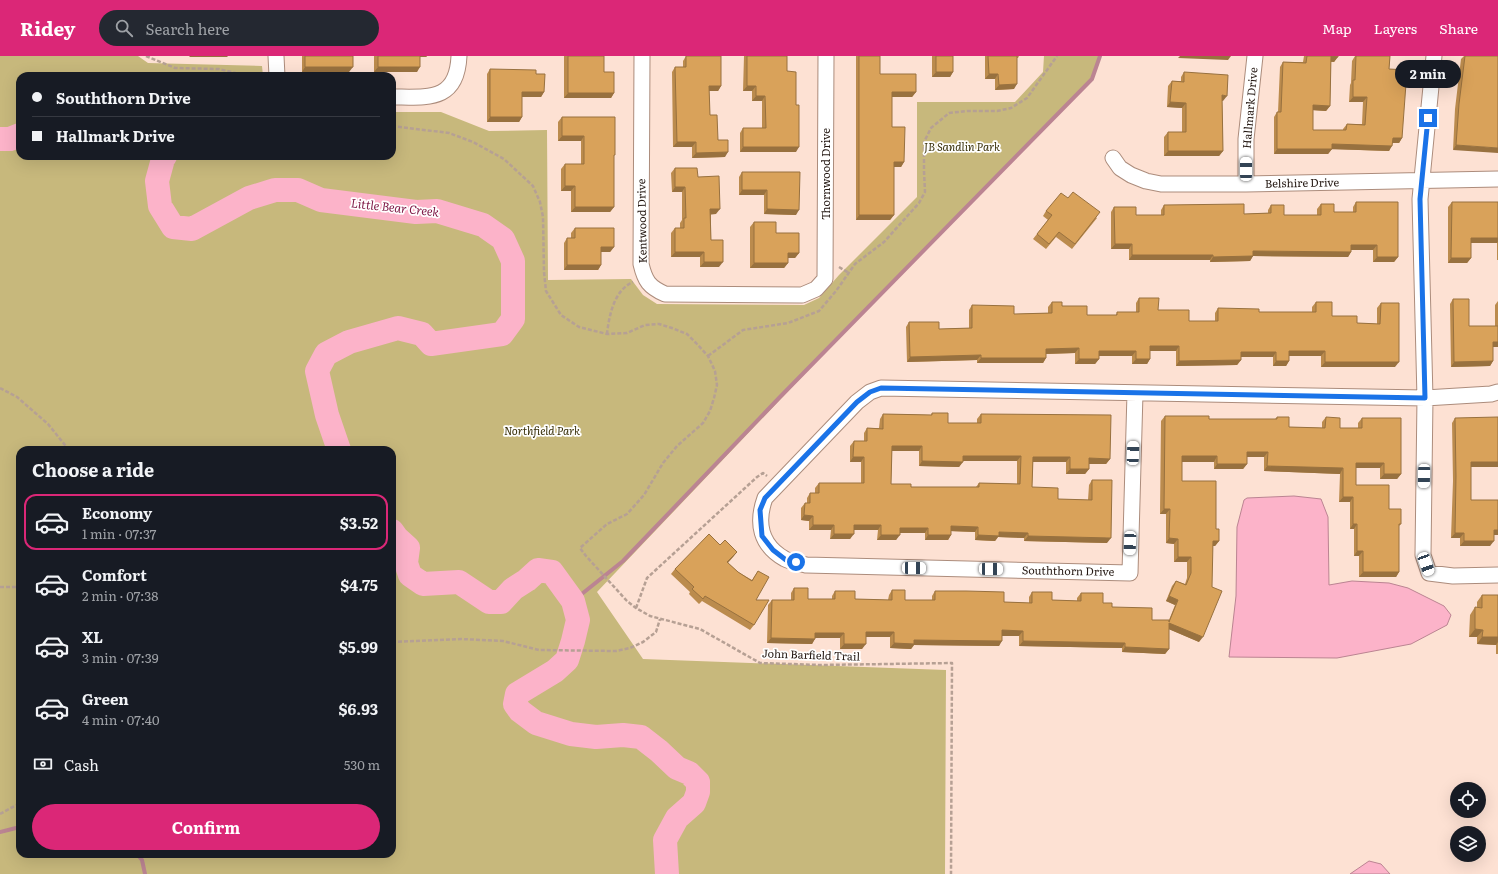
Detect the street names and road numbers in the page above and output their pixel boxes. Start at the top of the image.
street label: Hallmark Drive [1237,66,1261,149]
street label: Thornwood Drive [817,128,833,220]
street label: Belshire Drive [1265,173,1340,191]
street label: Kentwood Drive [632,178,650,264]
street label: Souththorn Drive [1022,561,1115,579]
street label: John Barfield Trail [762,644,861,664]

